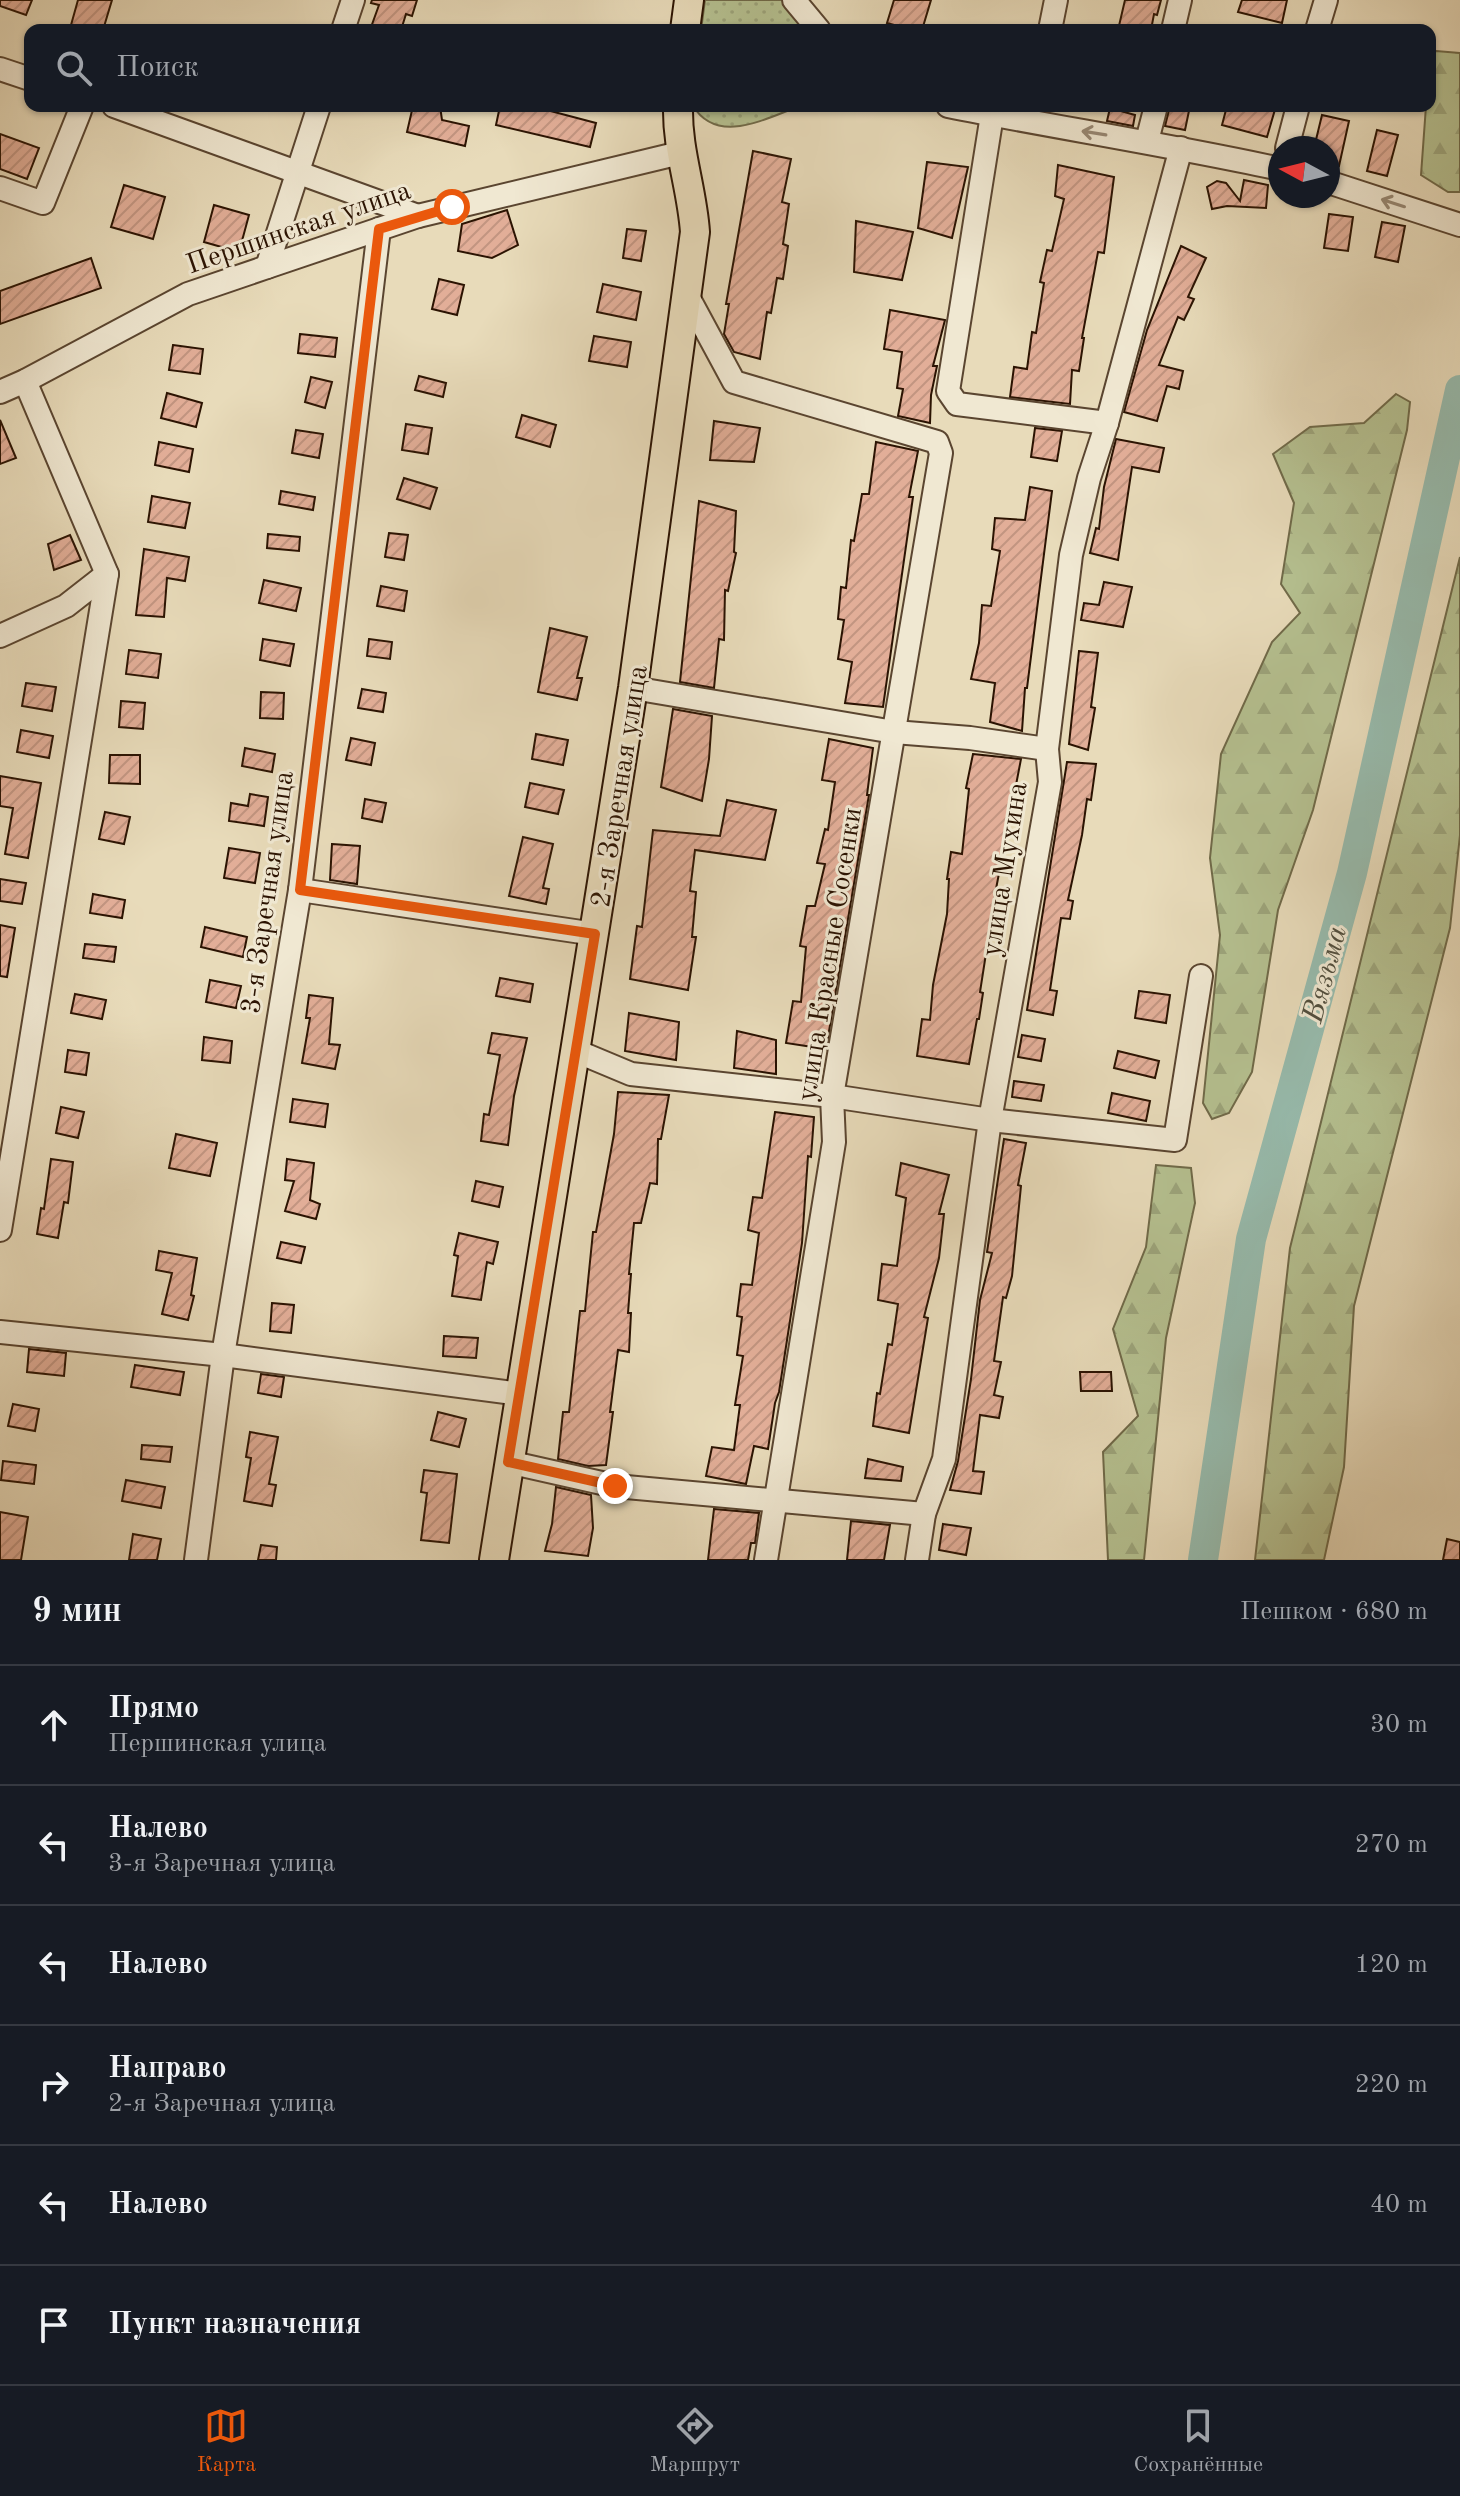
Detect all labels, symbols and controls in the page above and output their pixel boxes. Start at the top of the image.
search box [24,24,1436,112]
icon: search [52,46,96,90]
text: Поиск [116,53,199,83]
one-way arrow [1081,125,1107,140]
north arrow [1268,136,1340,208]
street label: Першинская улица [183,177,415,280]
route start [434,189,470,225]
one-way arrow [1380,194,1405,209]
street label: 2-я Заречная улица [588,663,654,910]
street label: 3-я Заречная улица [238,769,300,1016]
street label: улица Мухина [978,780,1034,959]
street label: улица Красные Сосенки [794,806,868,1103]
water label: Вязьма [1298,923,1353,1027]
route end [597,1468,633,1504]
text: 9 мин [32,1595,122,1629]
text: Пешком · 680 m [1240,1599,1428,1625]
text: Прямо [108,1694,199,1724]
icon: ahead [32,1703,76,1747]
text: 30 m [1370,1712,1428,1738]
text: Першинская улица [108,1731,327,1757]
text: Налево [108,1814,208,1844]
icon: left [32,1823,76,1867]
text: 270 m [1355,1832,1428,1858]
text: 3-я Заречная улица [108,1851,335,1877]
icon: left [32,1943,76,1987]
text: Налево [108,1950,208,1980]
text: 120 m [1355,1952,1428,1978]
text: Направо [108,2054,227,2084]
icon: right [32,2063,76,2107]
text: 220 m [1355,2072,1428,2098]
text: 2-я Заречная улица [108,2091,335,2117]
icon: left [32,2183,76,2227]
text: Налево [108,2190,208,2220]
text: 40 m [1370,2192,1428,2218]
icon: arrive [32,2303,76,2347]
text: Пункт назначения [108,2310,361,2340]
tab: Карта [197,2404,256,2479]
tab: Маршрут [650,2404,740,2479]
tab: Сохранённые [1133,2404,1263,2479]

